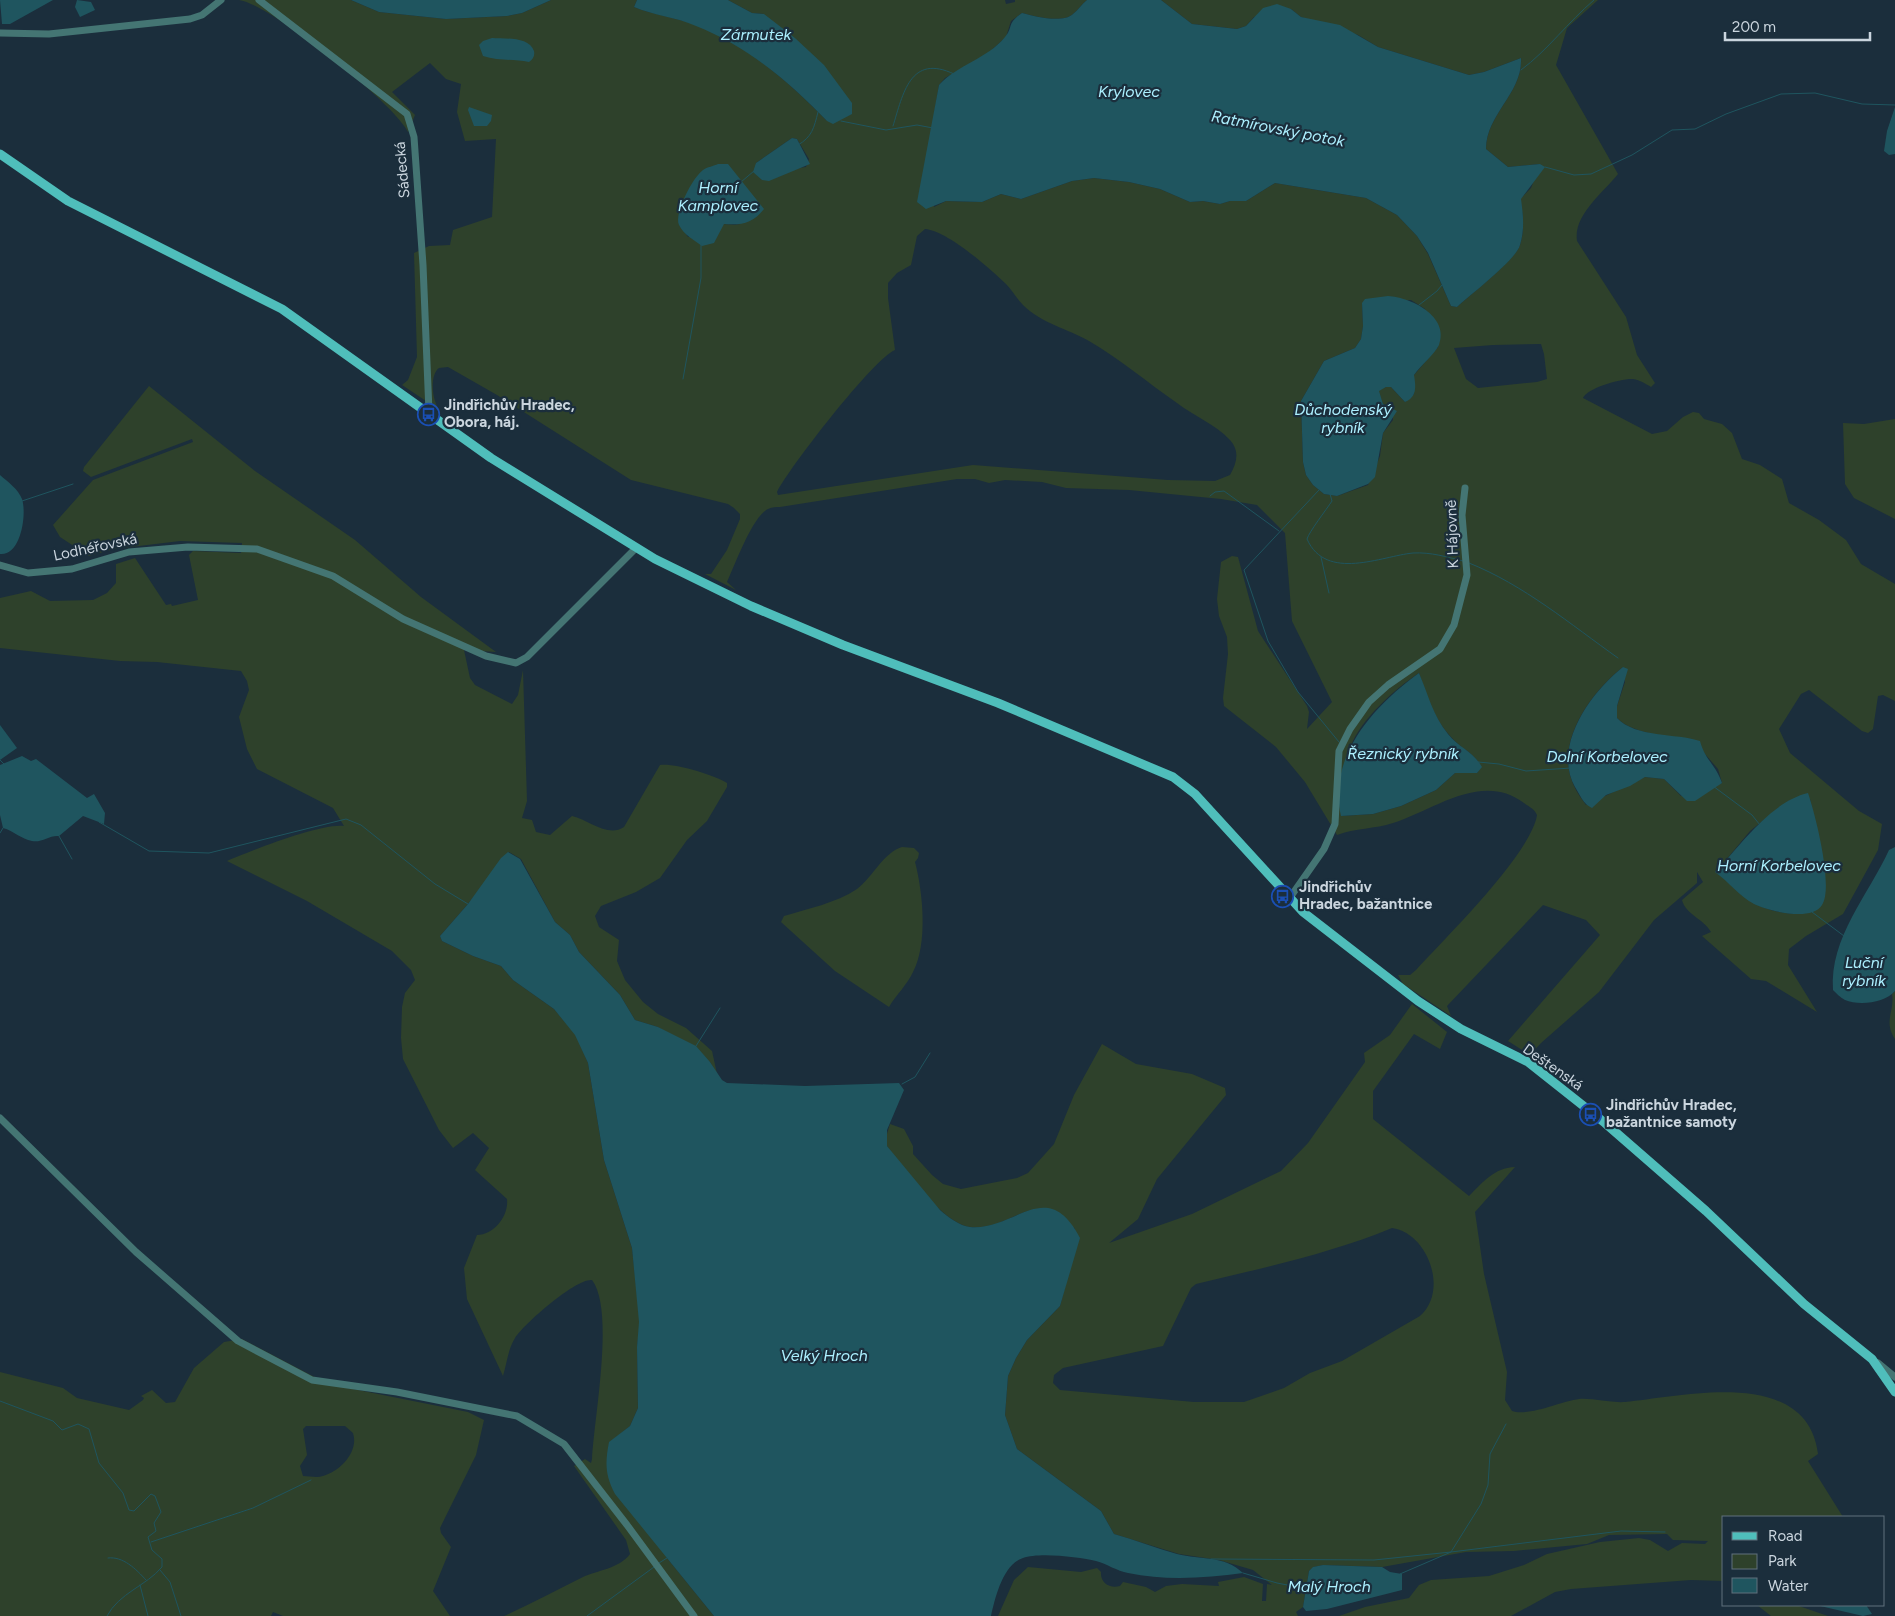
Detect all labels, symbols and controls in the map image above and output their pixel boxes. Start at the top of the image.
scale bar [1725,10,1870,42]
text: 200 m [1732,18,1776,36]
water label: Zármutek [721,25,792,44]
water label: Krylovec [1098,82,1160,101]
water label: Ratmírovský potok [1210,106,1347,151]
street label: Sádecká [391,141,413,199]
water label: Horní Kamplovec [678,178,758,215]
place label: Jindřichův Hradec, Obora, háj. [444,396,575,431]
water label: Důchodenský rybník [1294,400,1392,437]
bus stop icon: Jindřichův Hradec, Obora, háj. [416,402,440,426]
street label: K Hájovně [1442,499,1462,569]
street label: Lodhéřovská [52,529,138,565]
water label: Řeznický rybník [1347,744,1460,763]
water label: Dolní Korbelovec [1546,747,1668,766]
water label: Horní Korbelovec [1717,856,1841,875]
place label: Jindřichův Hradec, bažantnice [1299,878,1433,913]
bus stop icon: Jindřichův Hradec, bažantnice [1271,884,1295,908]
water label: Luční rybník [1842,953,1887,990]
street label: Deštenská [1519,1040,1587,1094]
place label: Jindřichův Hradec, bažantnice samoty [1606,1096,1737,1131]
bus stop icon: Jindřichův Hradec, bažantnice samoty [1578,1102,1602,1126]
water label: Velký Hroch [780,1346,868,1365]
legend [1722,1516,1885,1606]
text: Road [1768,1527,1803,1545]
text: Park [1768,1552,1797,1570]
water label: Malý Hroch [1287,1577,1371,1596]
text: Water [1768,1577,1808,1595]

